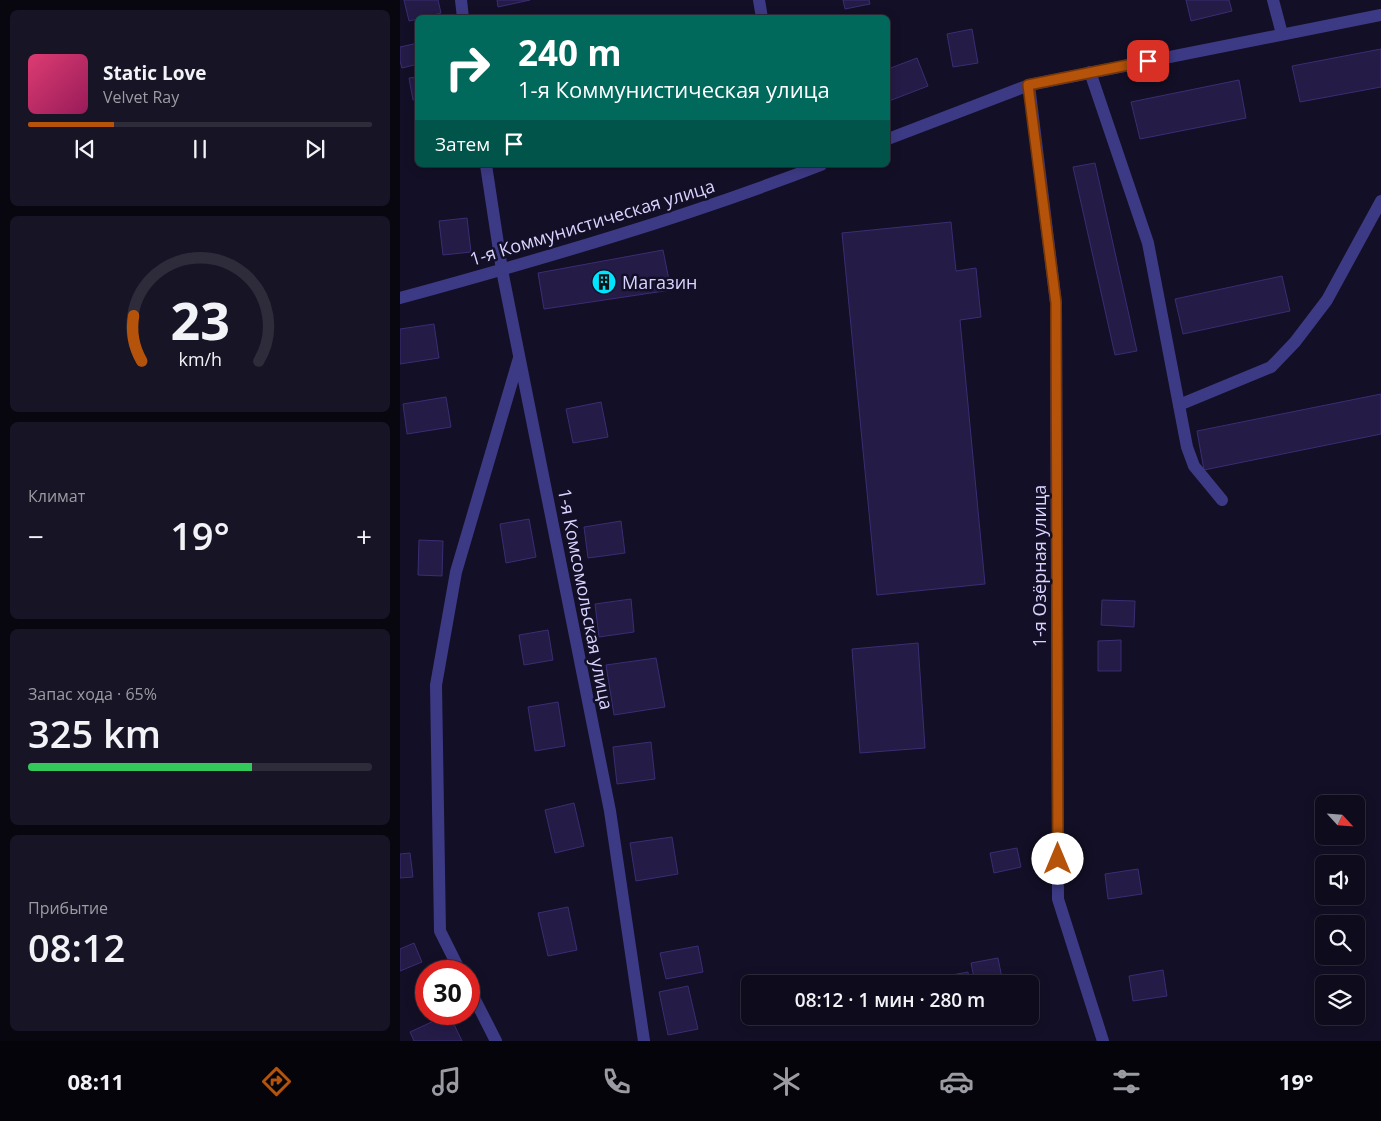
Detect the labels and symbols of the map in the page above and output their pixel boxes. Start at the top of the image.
pin [1127,40,1169,82]
street label: 1-я Коммунистическая улица [467,173,717,271]
building icon: Магазин [591,269,617,295]
place label: Магазин [622,270,698,294]
street label: 1-я Озёрная улица [1027,485,1051,647]
street label: 1-я Комсомольская улица [553,486,619,712]
north arrow [1315,795,1365,845]
position arrow [1031,832,1083,884]
speed limit sign: 30 [415,960,480,1025]

